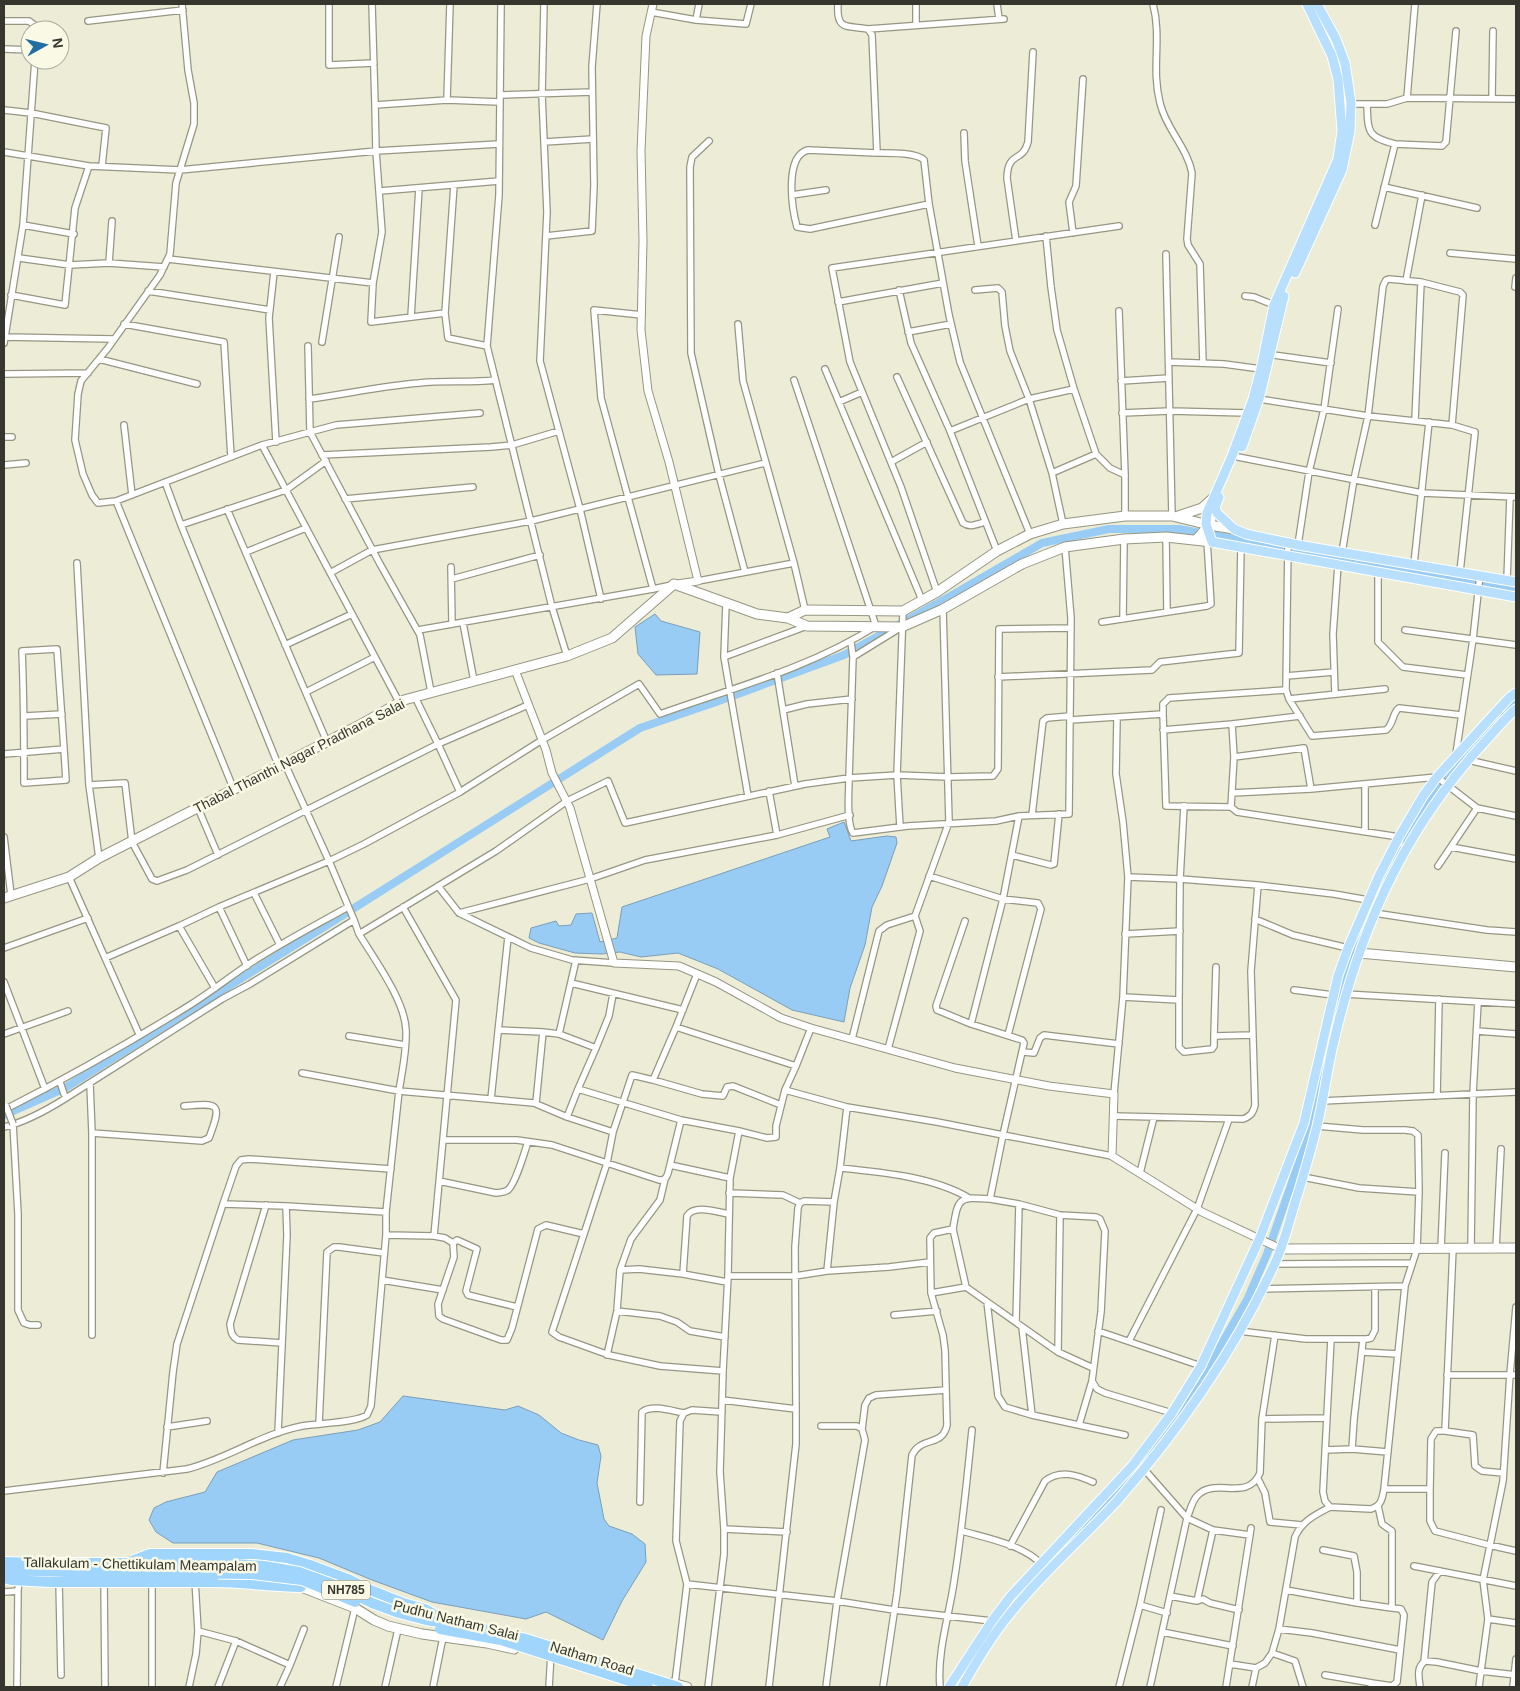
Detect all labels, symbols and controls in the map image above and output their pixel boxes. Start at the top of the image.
north arrow [20,20,70,70]
text: N [49,37,67,49]
street label: Thabal Thanthi Nagar Pradhana Salai [191,696,407,816]
street label: Tallakulam - Chettikulam Meampalam [23,1554,257,1574]
road number: NH785 [322,1580,370,1600]
street label: Pudhu Natham Salai [392,1597,520,1643]
street label: Natham Road [548,1638,636,1678]

